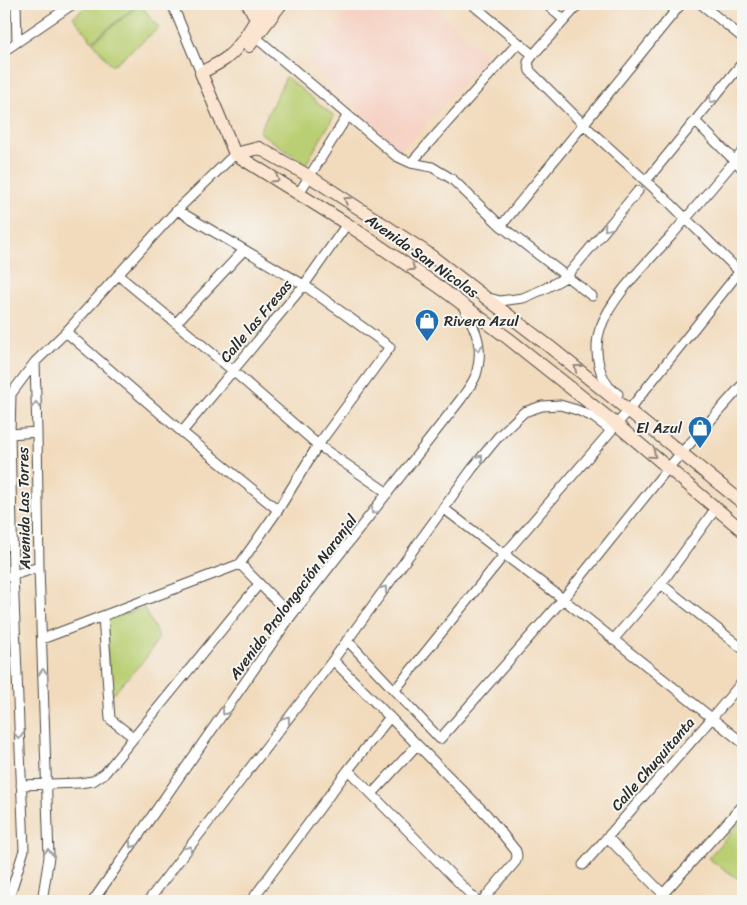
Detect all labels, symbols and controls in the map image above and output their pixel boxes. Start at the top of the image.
one-way arrow [710,94,718,103]
one-way arrow [271,173,280,183]
one-way arrow [343,197,352,207]
street label: Avenida San Nicolas [359,207,484,305]
one-way arrow [604,223,613,232]
one-way arrow [407,262,416,272]
street label: Calle las Fresas [213,273,299,369]
shop icon: Rivera Azul [414,308,440,342]
place label: Rivera Azul [444,308,520,334]
one-way arrow [472,345,483,353]
one-way arrow [574,366,583,374]
one-way arrow [31,400,41,408]
place label: El Azul [636,415,683,441]
shop icon: El Azul [687,415,713,449]
street label: Avenida Las Torres [10,447,38,570]
one-way arrow [647,449,656,457]
one-way arrow [475,455,483,464]
one-way arrow [371,505,379,514]
street label: Avenida Prolongación Naranjal [221,508,364,686]
one-way arrow [378,585,387,595]
one-way arrow [38,668,48,676]
one-way arrow [222,706,231,716]
street label: Calle Chuquitanta [604,711,702,817]
one-way arrow [282,716,290,725]
one-way arrow [14,732,25,740]
one-way arrow [129,839,138,849]
one-way arrow [183,846,191,855]
one-way arrow [43,848,53,856]

